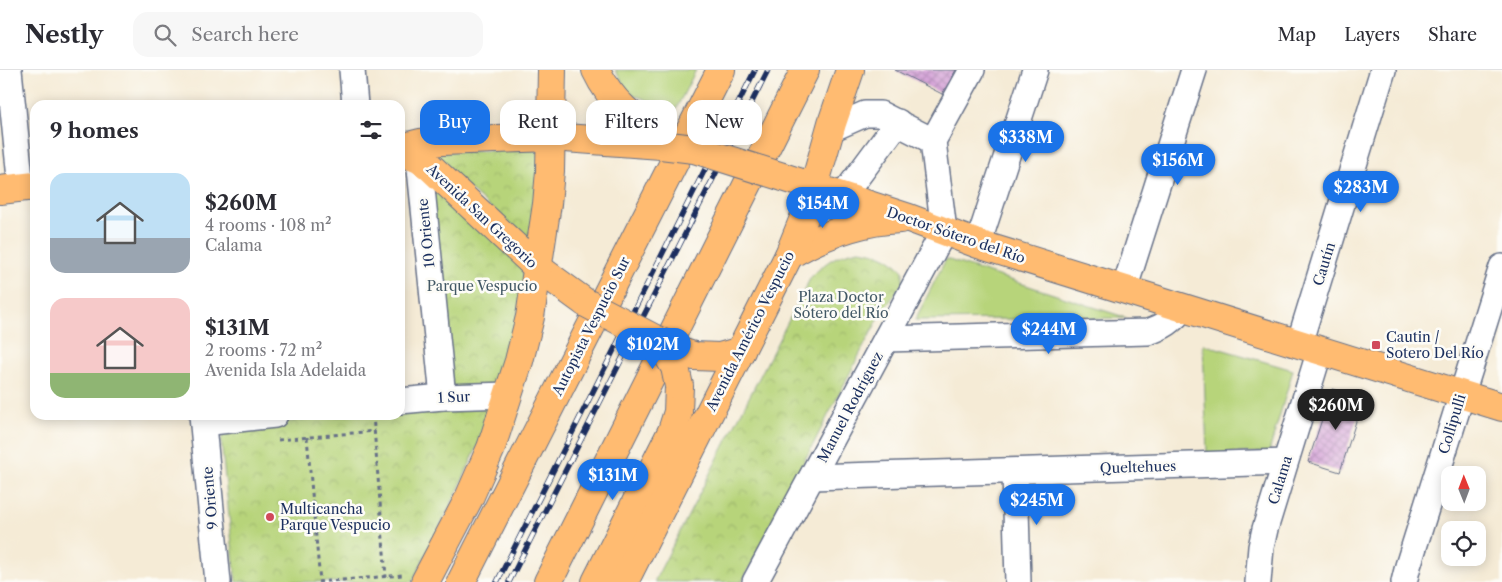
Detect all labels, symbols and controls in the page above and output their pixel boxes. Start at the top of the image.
search box [133,12,483,57]
text: Nestly [25,20,103,49]
icon: search [151,21,179,49]
text: Search here [191,23,299,46]
text: Map [1278,24,1316,46]
text: Layers [1344,24,1400,46]
text: Share [1428,24,1477,46]
chip: Buy [420,100,490,145]
chip: Rent [500,100,576,145]
chip: Filters [586,100,677,145]
chip: New [687,100,762,145]
icon: filters [357,116,385,144]
text: 9 homes [50,118,139,143]
pin: $338M [991,121,1061,163]
text: $338M [999,127,1053,147]
pin: $156M [1143,144,1213,186]
text: $156M [1152,150,1204,170]
street label: Avenida San Gregorio [422,159,541,272]
pin: $283M [1326,170,1396,213]
text: $283M [1334,177,1388,197]
pin: $154M [788,186,858,229]
text: $260M [205,190,277,215]
icon: home [90,193,150,253]
text: $154M [797,193,849,213]
street label: 10 Oriente [413,197,439,269]
street label: Doctor Sótero del Río [884,203,1028,267]
text: 4 rooms · 108 m² [205,215,332,235]
text: Calama [205,235,262,255]
street label: Cautín [1309,240,1339,288]
street label: Avenida Américo Vespucio [701,248,798,415]
street label: Autopista Vespucio Sur [548,253,634,399]
park label: Parque Vespucio [427,277,537,295]
park label: Plaza Doctor Sótero del Río [793,288,889,322]
pin: $244M [1014,312,1084,355]
text: $131M [205,315,270,340]
icon: home [90,318,150,378]
text: $244M [1022,319,1076,339]
pin: $102M [618,328,688,370]
place label: Cautin / Sotero Del Río [1386,328,1484,362]
text: $102M [627,334,679,354]
marker: Cautin / Sotero Del Río [1370,339,1382,351]
text: 2 rooms · 72 m² [205,340,322,360]
street label: Manuel Rodríguez [813,348,887,466]
text: Avenida Isla Adelaida [205,360,366,380]
street label: 1 Sur [437,387,471,407]
pin: $260M [1301,388,1371,431]
street label: Collipulli [1434,392,1470,456]
text: $260M [1308,395,1364,415]
street label: Calama [1264,453,1296,507]
street label: Queltehues [1100,457,1176,477]
pin: $131M [578,458,648,501]
text: $131M [588,465,638,485]
street label: 9 Oriente [198,466,222,530]
north arrow [1441,466,1486,511]
map controls [1441,466,1486,566]
pin: $245M [1002,484,1072,526]
text: $245M [1010,490,1064,510]
place label: Multicancha Parque Vespucio [280,500,391,534]
marker: Multicancha Parque Vespucio [264,511,276,523]
button: locate [1441,521,1486,566]

